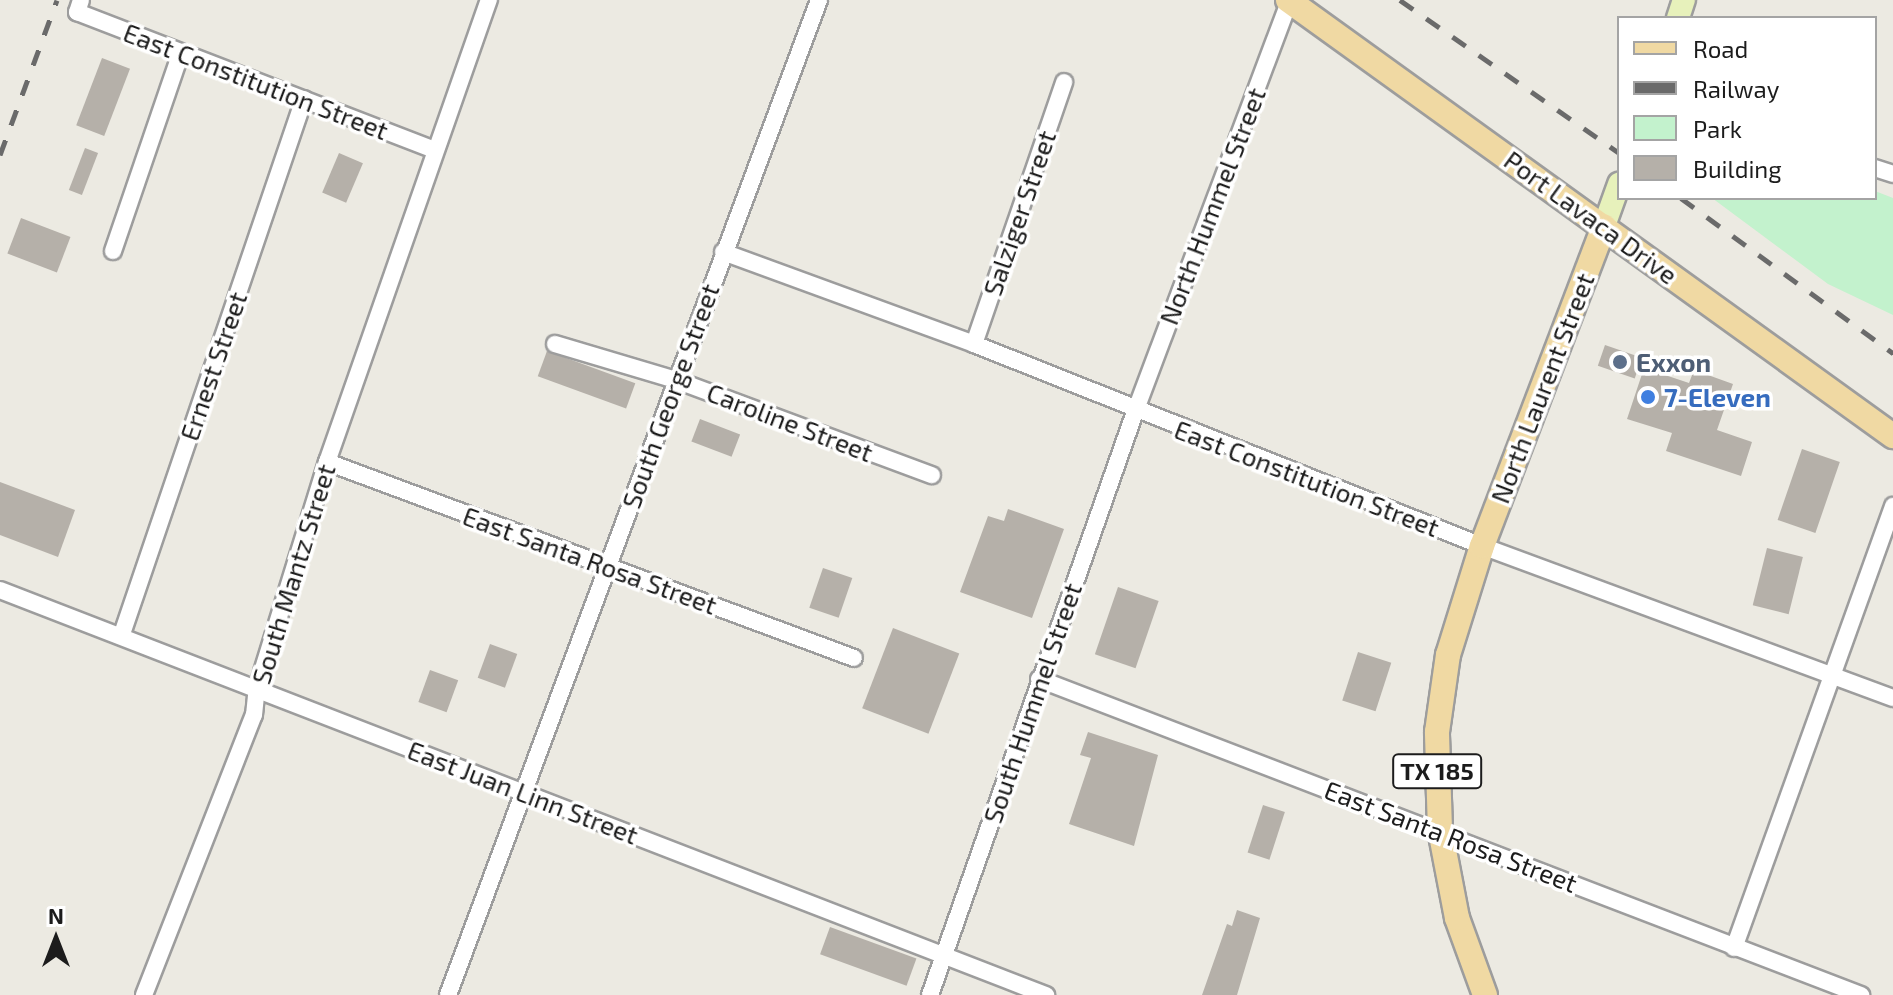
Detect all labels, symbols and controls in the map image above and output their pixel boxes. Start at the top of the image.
street label: East Constitution Street [119,16,393,146]
legend [1617,16,1877,200]
text: Road [1693,34,1748,63]
text: Railway [1693,74,1779,103]
street label: North Hummel Street [1152,83,1272,329]
text: Park [1693,114,1742,143]
street label: Salziger Street [976,126,1062,300]
street label: Port Lavaca Drive [1498,144,1684,290]
text: Building [1693,154,1782,183]
street label: North Laurent Street [1484,269,1600,507]
street label: South George Street [615,279,725,513]
street label: Ernest Street [173,288,253,444]
place label: Exxon [1636,346,1711,378]
marker: Exxon [1611,353,1629,371]
street label: Caroline Street [703,376,877,468]
place label: 7-Eleven [1664,381,1771,413]
marker: 7-Eleven [1639,388,1657,406]
street label: East Constitution Street [1170,413,1444,543]
street label: South Mantz Street [245,460,341,688]
street label: East Santa Rosa Street [459,500,721,620]
street label: South Hummel Street [976,579,1088,827]
street label: East Juan Linn Street [403,734,643,850]
road number: TX 185 [1391,751,1483,791]
street label: East Santa Rosa Street [1320,773,1582,899]
north arrow [16,899,96,979]
text: N [48,902,64,928]

